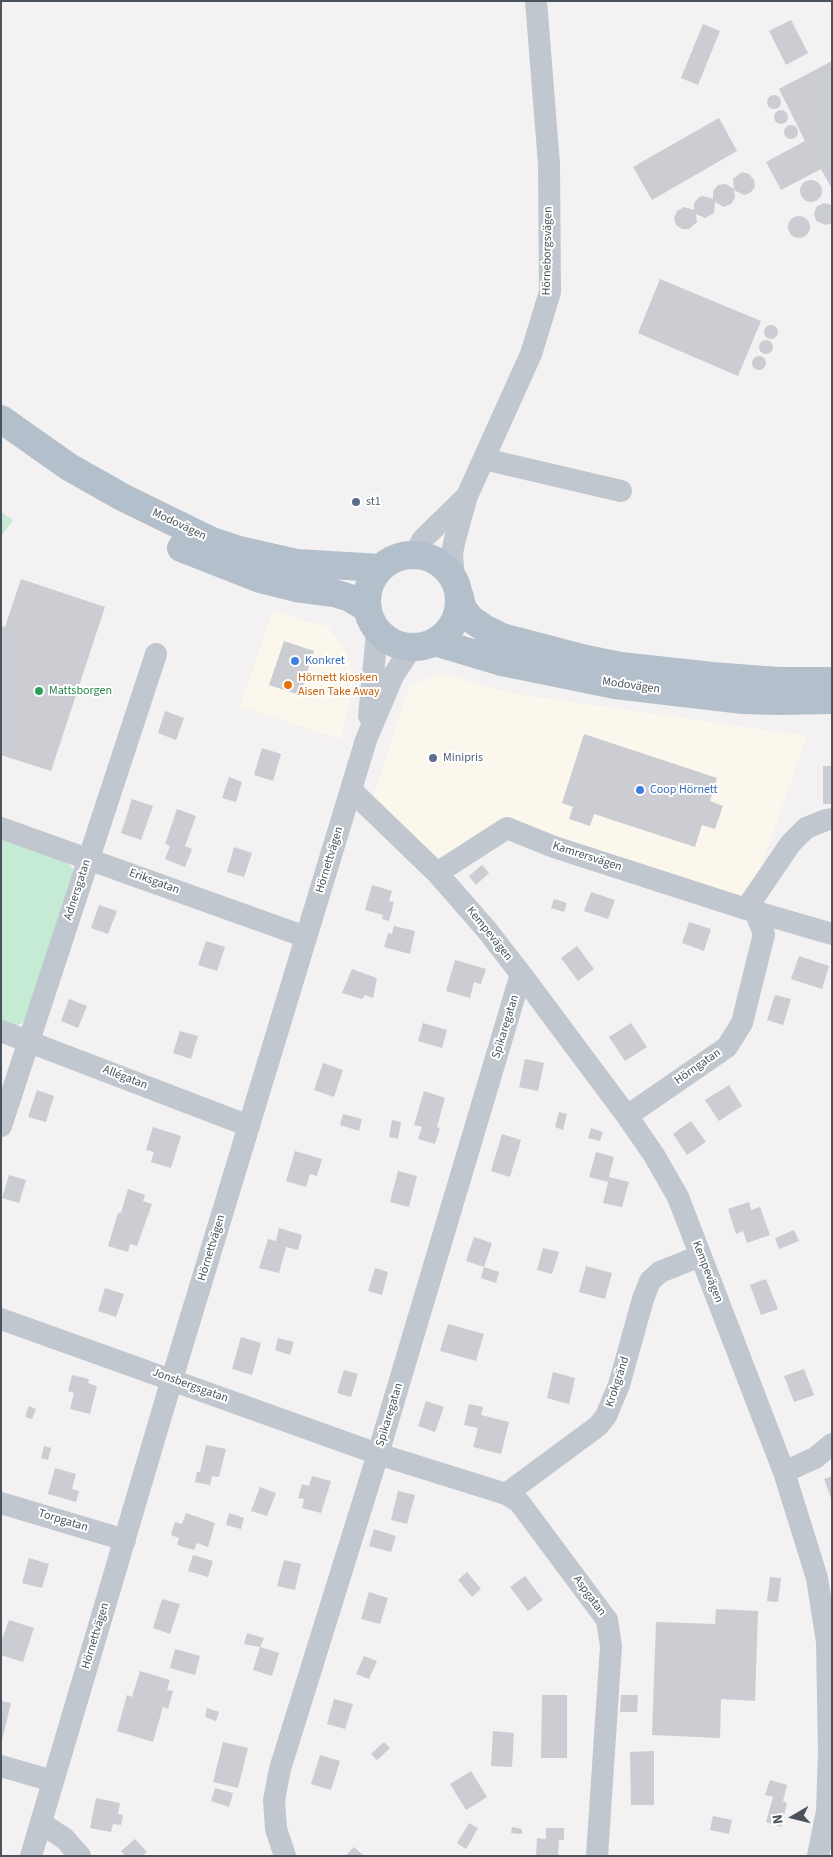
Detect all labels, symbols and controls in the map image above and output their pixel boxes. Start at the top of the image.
street label: Hörneborgsvägen [540,206,556,296]
place label: st1 [366,495,381,509]
marker: st1 [350,496,362,508]
street label: Modovägen [150,506,208,544]
place label: Konkret [305,654,345,668]
marker: Konkret [289,655,301,667]
place label: Hörnett kiosken Aisen Take Away [298,671,380,699]
street label: Modovägen [601,675,661,697]
marker: Hörnett kiosken Aisen Take Away [282,679,294,691]
place label: Mattsborgen [49,684,112,698]
marker: Mattsborgen [33,685,45,697]
place label: Minipris [443,751,483,765]
marker: Minipris [427,752,439,764]
place label: Coop Hörnett [650,783,718,797]
marker: Coop Hörnett [634,784,646,796]
street label: Hörnettvägen [313,825,347,895]
street label: Kamrersvägen [551,839,623,875]
street label: Adnersgatan [61,858,95,922]
street label: Eriksgatan [127,866,181,898]
street label: Kempevägen [463,904,515,964]
street label: Spikaregatan [489,993,523,1061]
street label: Hörngatan [672,1046,724,1088]
street label: Allégatan [101,1063,149,1093]
street label: Hörnettvägen [195,1213,229,1283]
street label: Kempevägen [689,1239,725,1305]
street label: Krokgränd [603,1355,633,1409]
street label: Jonsbergsgatan [150,1366,230,1406]
street label: Spikaregatan [373,1381,407,1449]
street label: Torpgatan [36,1507,90,1535]
street label: Aspgatan [569,1573,609,1619]
street label: Hörnettvägen [79,1601,113,1671]
north arrow [768,1792,818,1842]
text: N [768,1813,789,1825]

